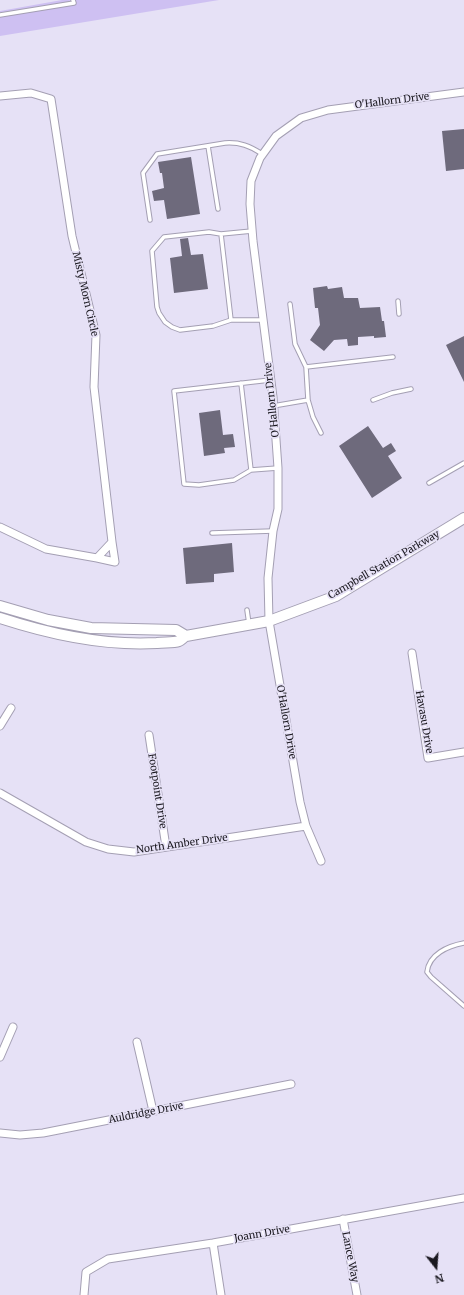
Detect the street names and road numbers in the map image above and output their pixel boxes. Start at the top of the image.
street label: O'Hallorn Drive [354,90,430,112]
street label: Misty Morn Circle [69,251,101,337]
street label: O'Hallorn Drive [262,362,282,438]
street label: Campbell Station Parkway [326,528,442,602]
street label: O'Hallorn Drive [274,684,298,760]
street label: Havasu Drive [413,690,435,754]
street label: Footpoint Drive [145,753,169,829]
street label: North Amber Drive [136,832,228,856]
street label: Auldridge Drive [108,1100,184,1126]
street label: Joann Drive [233,1223,291,1245]
street label: Lance Way [339,1231,361,1283]

